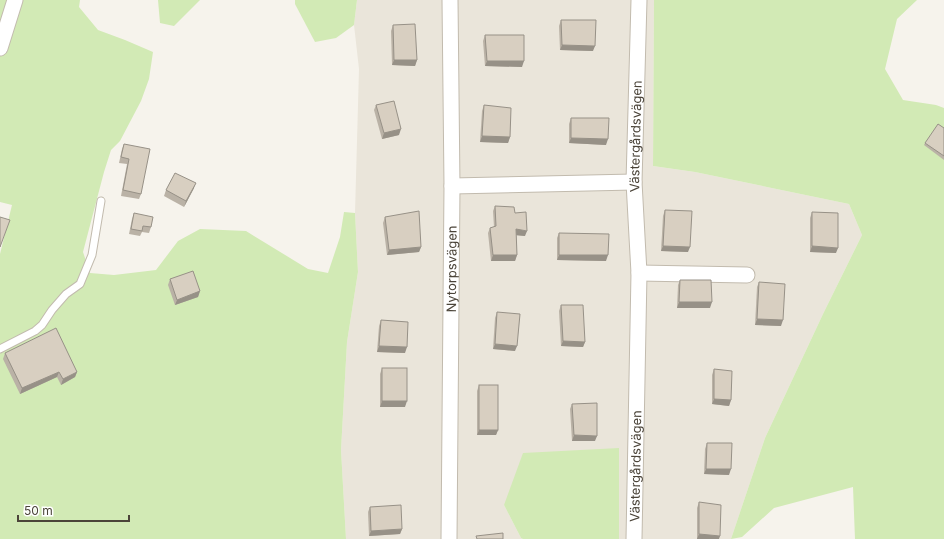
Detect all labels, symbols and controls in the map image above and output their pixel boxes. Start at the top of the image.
street label: Västergårdsvägen [626,80,645,192]
street label: Nytorpsvägen [443,225,460,313]
street label: Västergårdsvägen [626,410,644,522]
scale bar [18,497,129,523]
text: 50 m [24,503,53,518]

